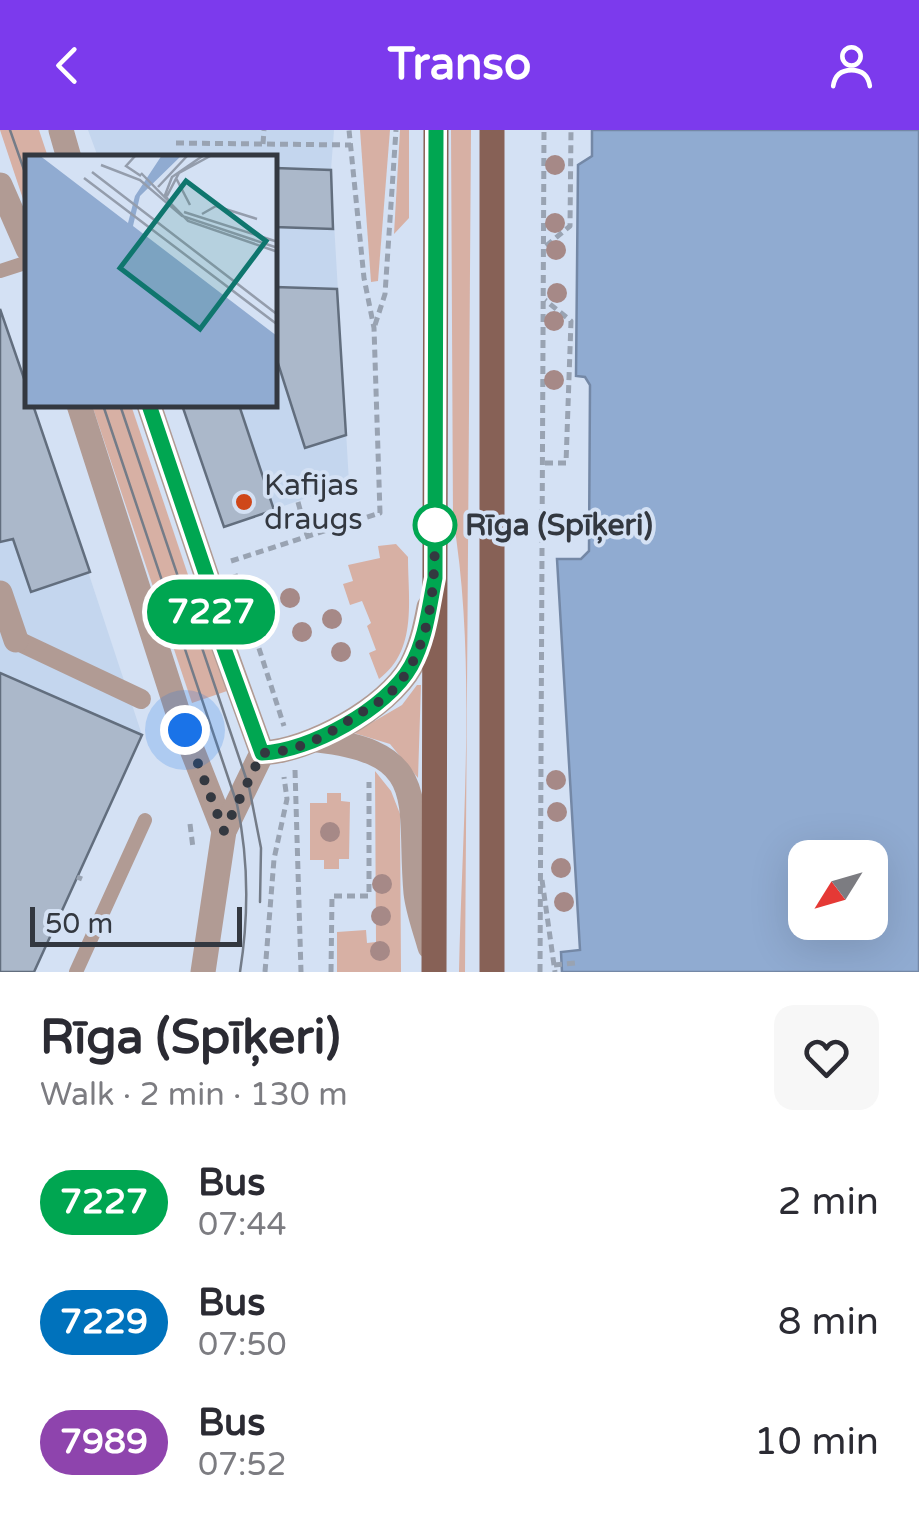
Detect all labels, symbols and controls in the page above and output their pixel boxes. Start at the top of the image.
icon: back [40,38,95,93]
text: Transo [388,38,531,92]
icon: person [824,38,879,93]
inset map [25,155,278,408]
place label: Kafijas draugs [264,467,363,538]
marker: Kafijas draugs [233,491,255,513]
marker: Rīga (Spīķeri) [414,504,456,546]
place label: Rīga (Spīķeri) [465,507,653,544]
line badge: 7227 [141,580,281,644]
text: 7227 [167,591,255,633]
your location [160,705,210,755]
north arrow [788,840,888,940]
map controls [788,840,888,940]
scale bar [30,902,242,946]
text: 50 m [45,907,113,941]
button: heart [774,1005,879,1110]
text: Rīga (Spīķeri) [40,1009,340,1067]
text: Walk · 2 min · 130 m [40,1076,348,1114]
text: Bus [198,1160,265,1206]
text: 2 min [778,1179,879,1225]
text: 7227 [60,1181,148,1223]
text: 07:44 [198,1206,287,1244]
text: Bus [198,1280,265,1326]
text: 8 min [778,1299,879,1345]
text: 7229 [60,1301,148,1343]
text: 07:50 [198,1326,287,1364]
text: Bus [198,1400,265,1446]
text: 10 min [754,1419,879,1465]
text: 7989 [60,1421,148,1463]
text: 07:52 [198,1446,287,1484]

